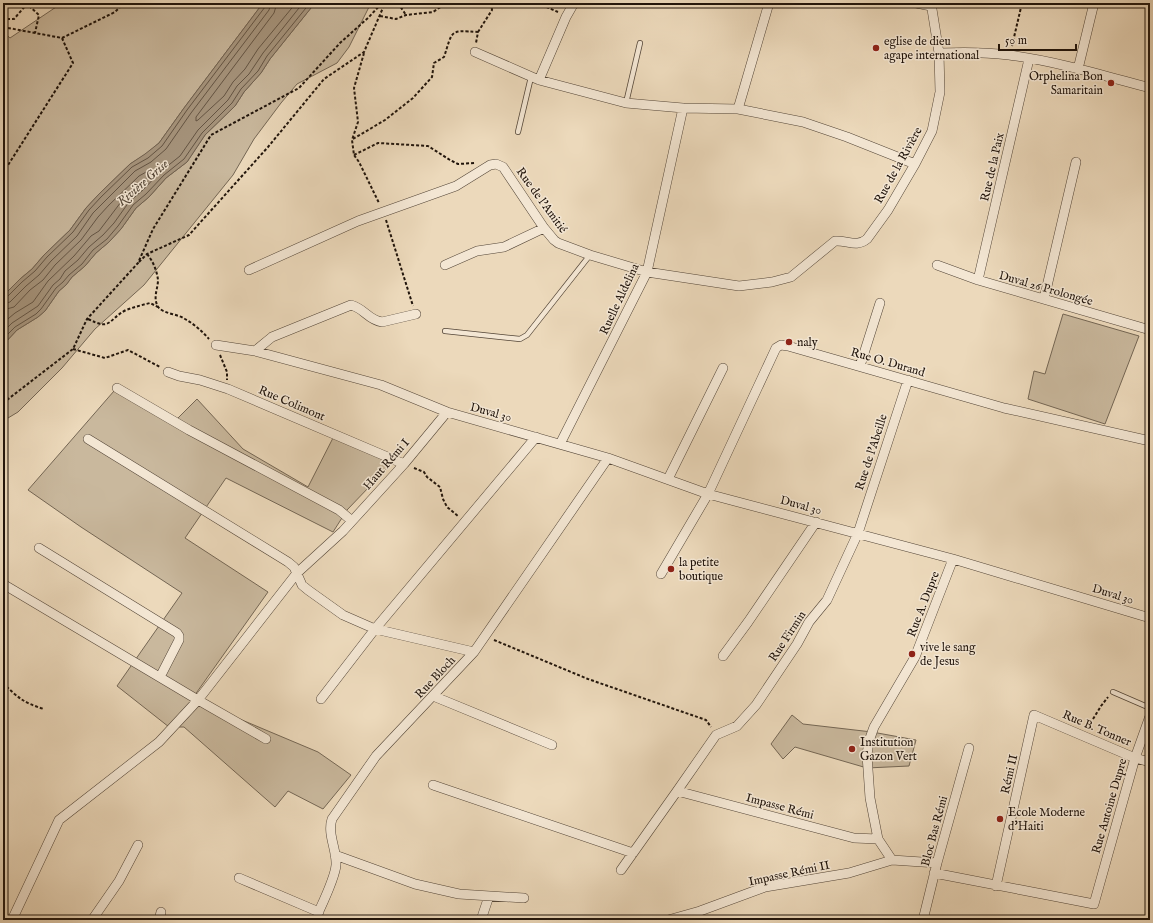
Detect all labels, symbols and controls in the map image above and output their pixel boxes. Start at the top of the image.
scale bar [999,26,1076,52]
text: 50 m [1005,33,1027,48]
place label: eglise de dieu agape international [884,34,980,64]
marker: eglise de dieu agape international [871,43,881,53]
place label: Orphelina Bon Samaritain [1029,69,1104,98]
marker: Orphelina Bon Samaritain [1106,78,1116,88]
street label: Rue de la Rivière [871,124,926,206]
street label: Rue de la Paix [977,131,1008,203]
water label: Rivière Grise [114,156,173,210]
street label: Rue de l'Amitié [513,165,571,236]
street label: Ruelle Aldelina [596,261,643,337]
street label: Duval 26 Prolongée [997,268,1095,309]
place label: naly [797,335,818,350]
marker: naly [784,337,794,347]
street label: Rue O. Durand [849,345,927,380]
street label: Rue Colimont [256,383,327,424]
street label: Duval 30 [468,400,513,425]
street label: Rue de l'Abeille [852,412,891,492]
street label: Haut Rémi I [360,436,413,493]
street label: Duval 30 [778,493,823,518]
place label: la petite boutique [679,555,723,585]
marker: la petite boutique [666,564,676,574]
street label: Rue A. Dupre [904,569,944,640]
street label: Duval 30 [1090,581,1136,608]
street label: Rue Firmin [765,608,810,664]
place label: vive le sang de Jesus [920,640,976,670]
marker: vive le sang de Jesus [907,649,917,659]
street label: Rue Bloch [412,653,459,702]
street label: Rue B. Tonner [1060,707,1134,750]
place label: Institution Gazon Vert [860,735,917,764]
marker: Institution Gazon Vert [847,744,857,754]
street label: Rémi II [998,753,1021,795]
street label: Rue Antoine Dupre [1089,756,1131,856]
street label: Impasse Rémi [744,790,815,824]
street label: Bloc Bas Rémi [918,794,951,868]
place label: Ecole Moderne d'Haiti [1008,805,1086,834]
marker: Ecole Moderne d'Haiti [995,814,1005,824]
street label: Impasse Rémi II [747,858,831,890]

